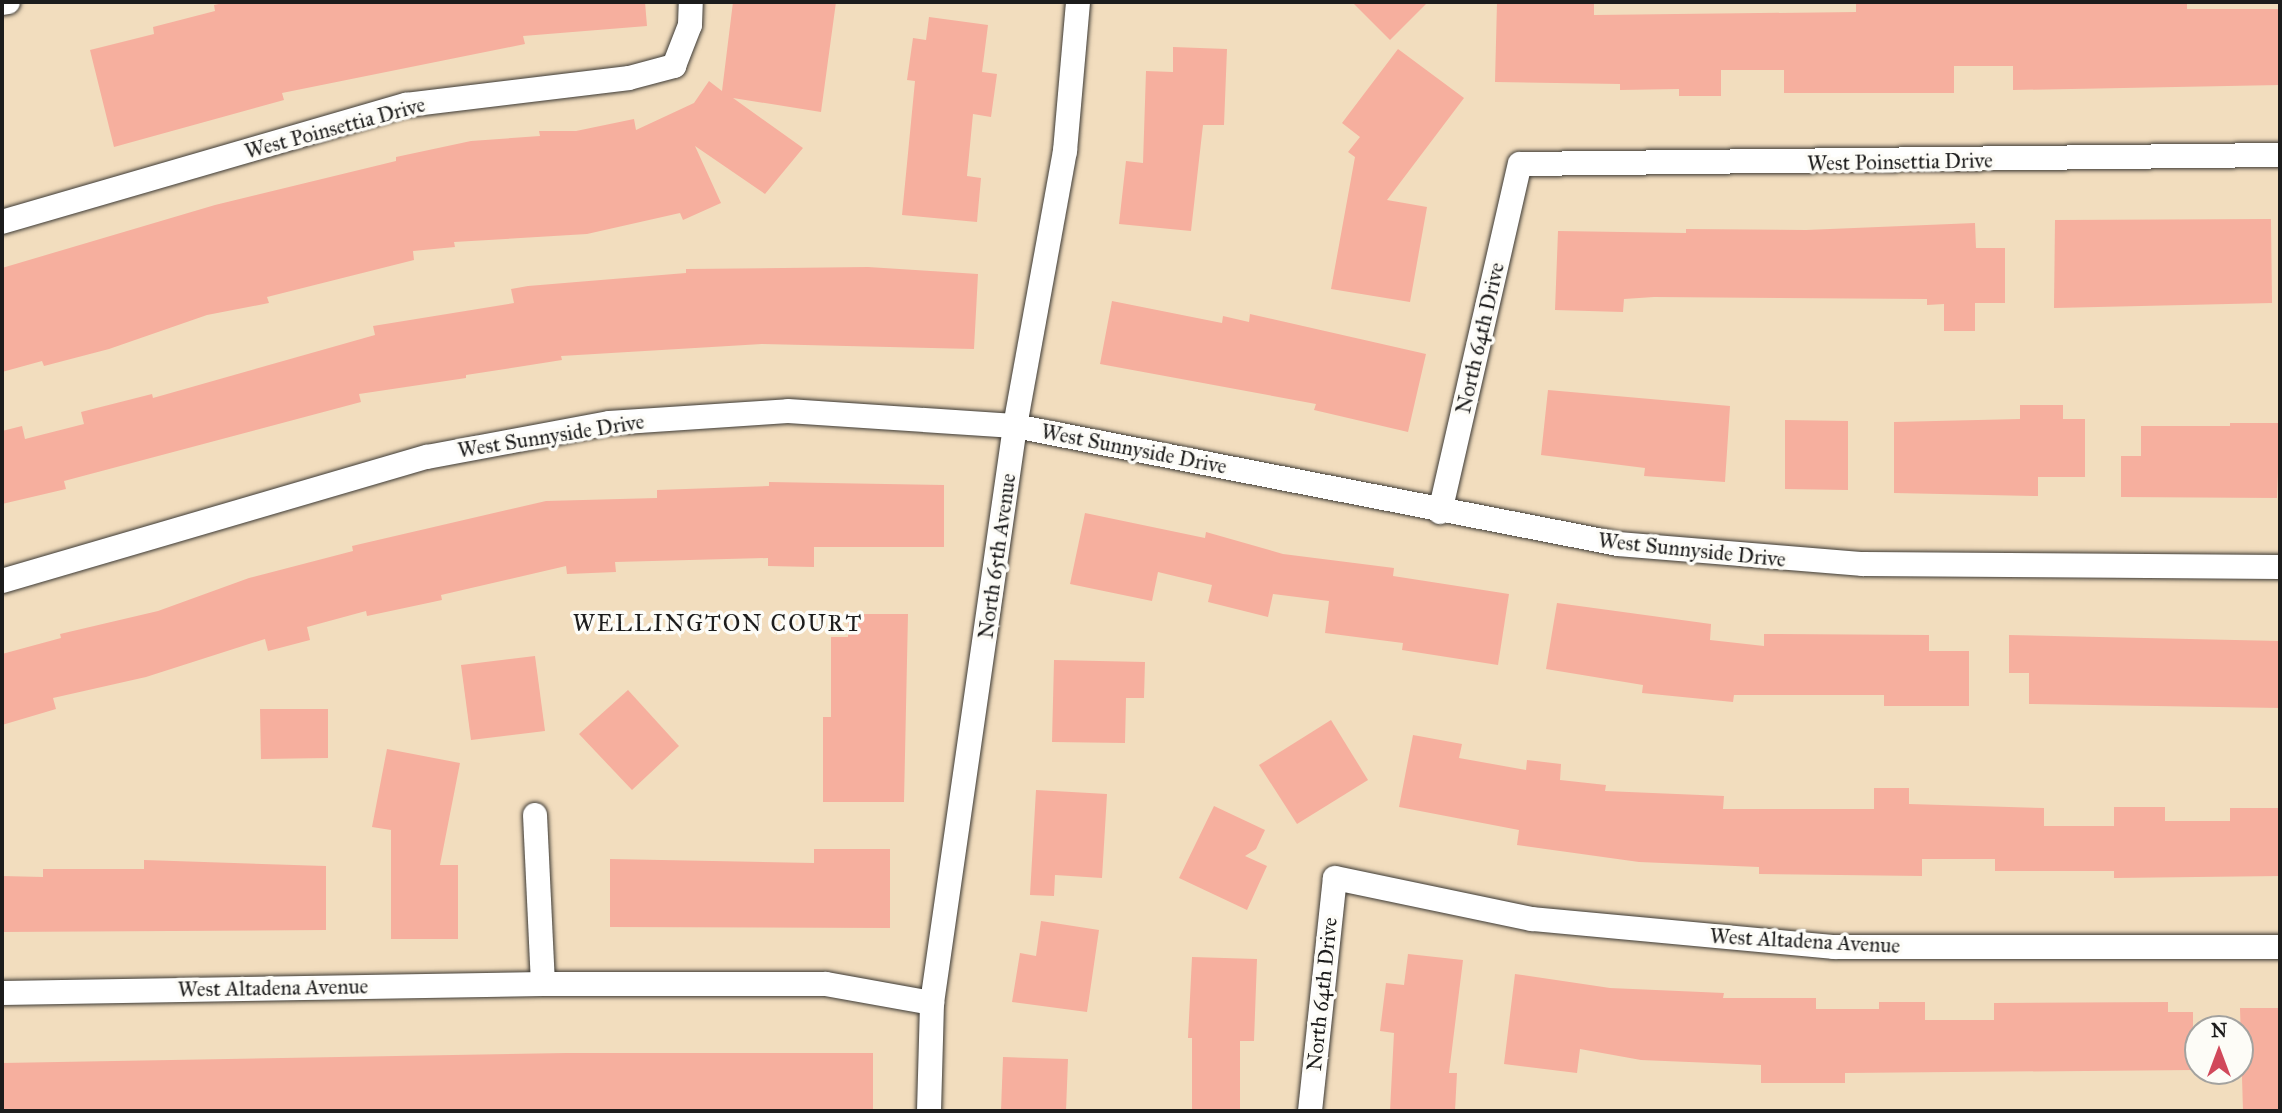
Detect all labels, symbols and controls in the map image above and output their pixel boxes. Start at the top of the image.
street label: West Poinsettia Drive [242,92,428,164]
street label: West Poinsettia Drive [1807,148,1993,176]
street label: North 64th Drive [1450,260,1510,416]
street label: West Sunnyside Drive [456,409,646,463]
street label: West Sunnyside Drive [1039,419,1229,479]
street label: North 65th Avenue [973,472,1021,640]
street label: West Sunnyside Drive [1597,528,1787,572]
district label: WELLINGTON COURT [575,609,861,637]
street label: North 64th Drive [1301,916,1343,1072]
street label: West Altadena Avenue [1709,923,1901,959]
street label: West Altadena Avenue [178,974,368,1002]
north arrow [2184,1015,2254,1085]
text: N [2211,1019,2227,1042]

